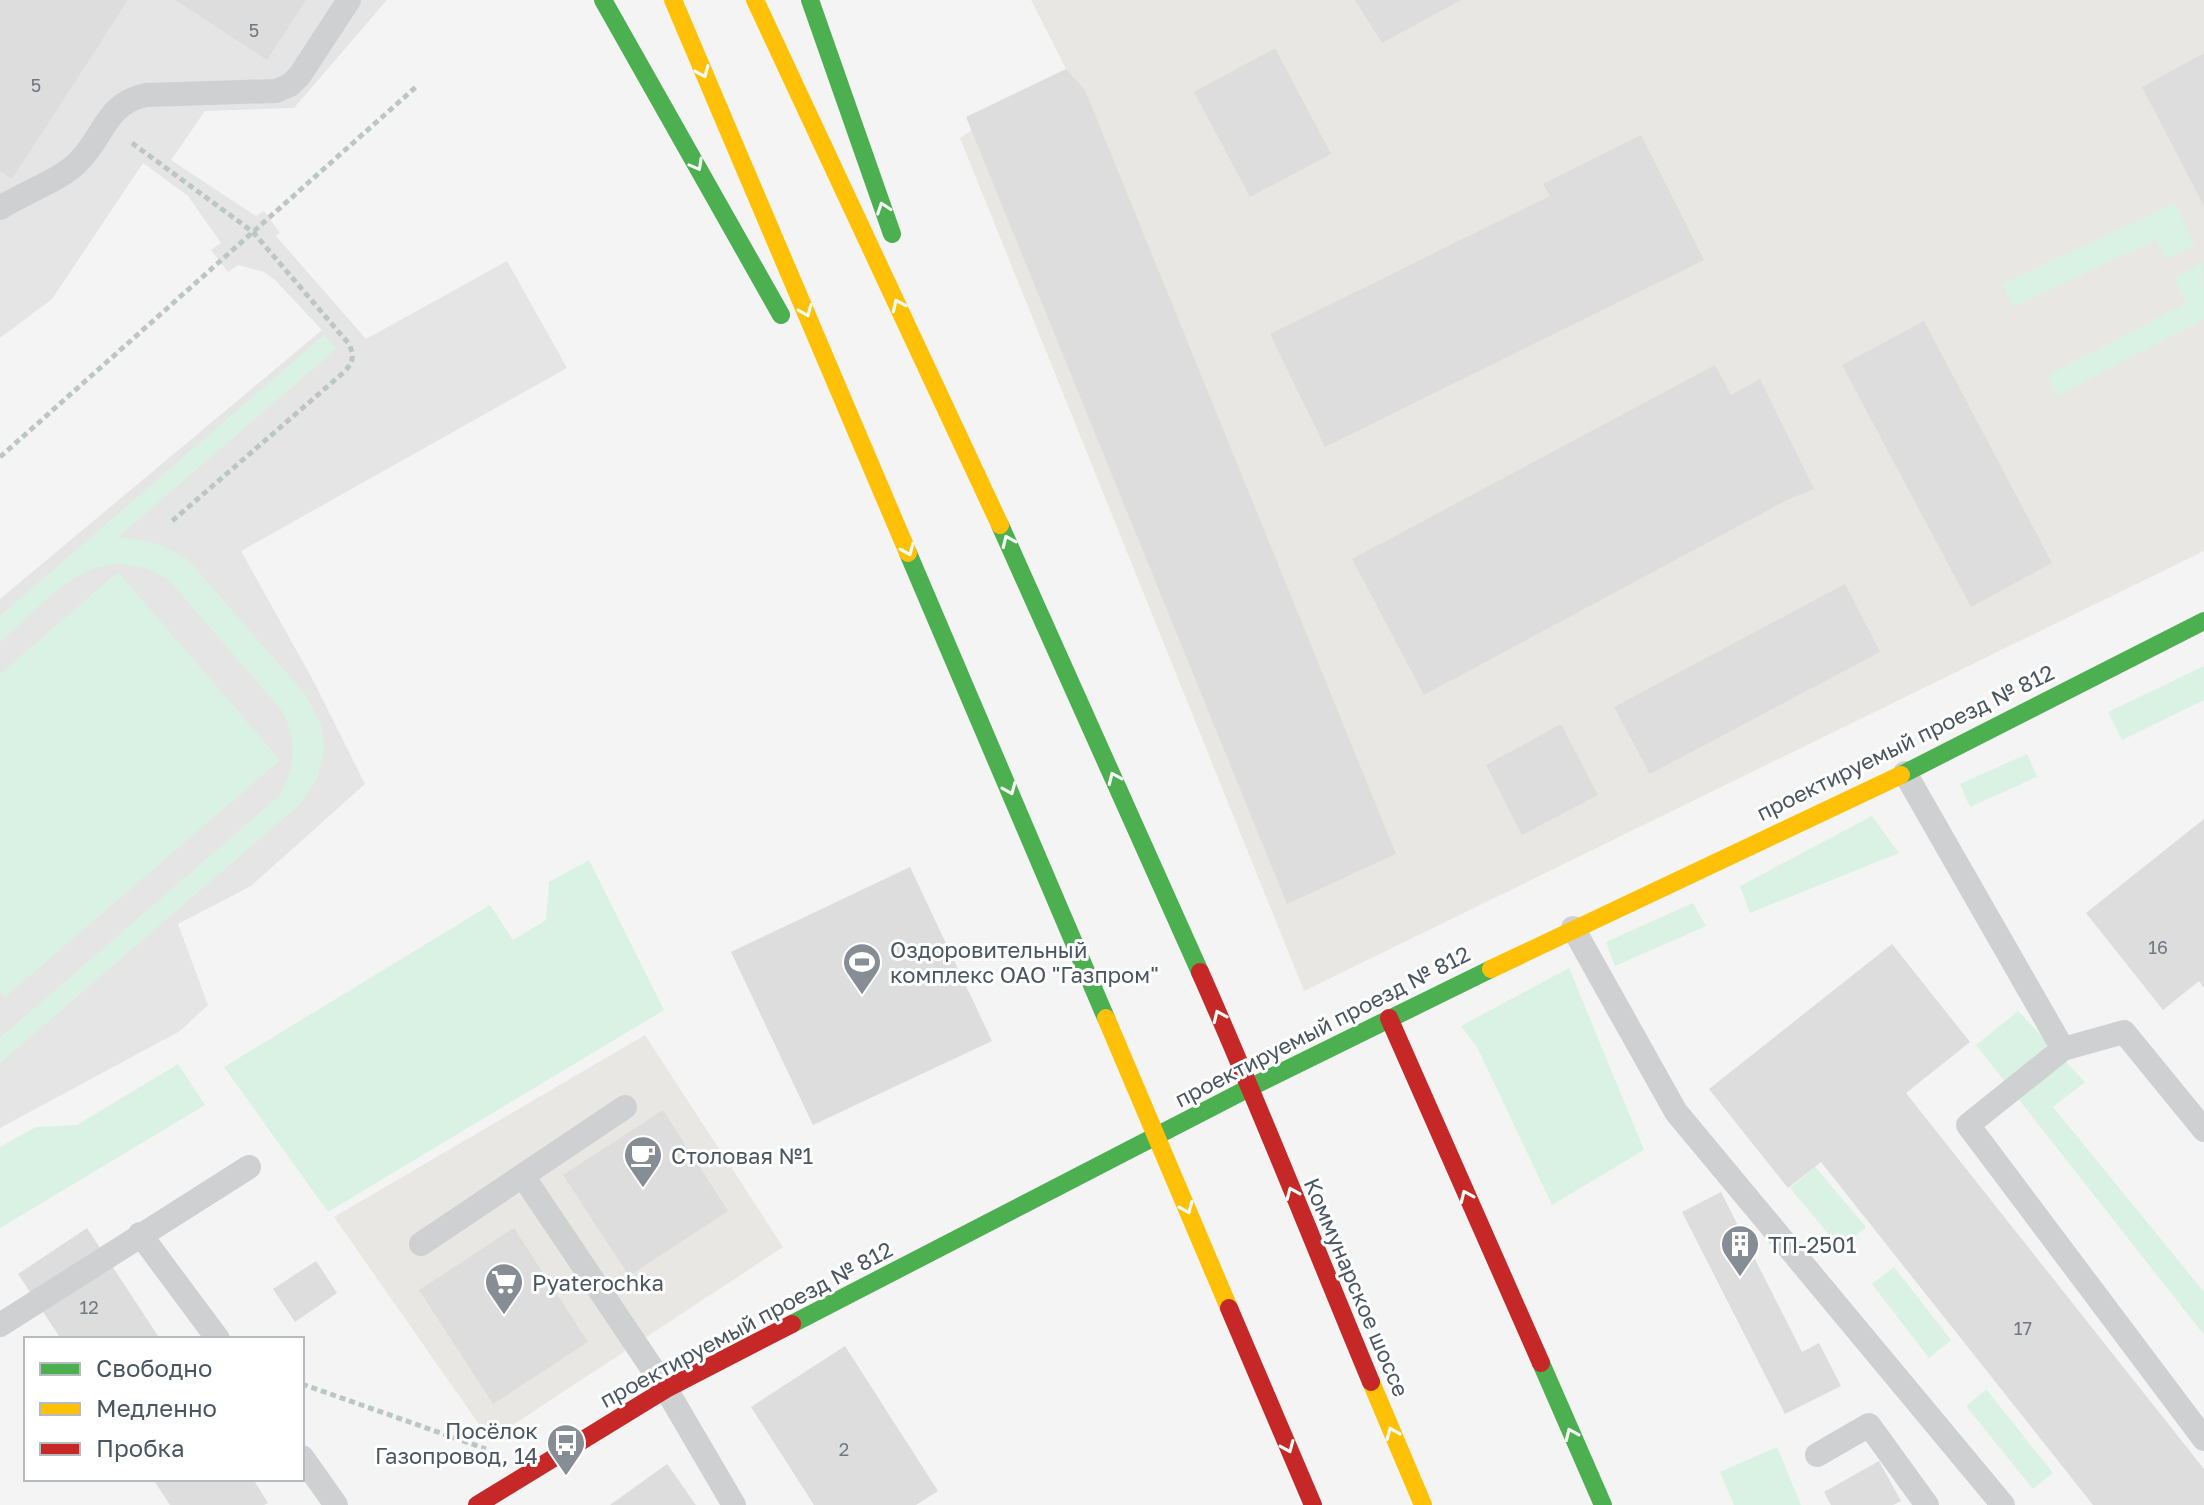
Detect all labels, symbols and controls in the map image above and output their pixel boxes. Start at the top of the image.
house number: 5 [249,19,259,41]
one-way arrow [694,64,710,78]
house number: 5 [31,74,41,96]
one-way arrow [687,157,702,172]
one-way arrow [876,201,893,215]
one-way arrow [892,298,908,313]
one-way arrow [796,303,812,317]
one-way arrow [1001,534,1017,549]
one-way arrow [898,542,914,556]
street label: проектируемый проезд № 812 [1752,658,2058,826]
one-way arrow [1107,772,1123,786]
one-way arrow [1000,781,1016,795]
place label: Оздоровительный комплекс ОАО "Газпром" [890,936,1159,988]
house number: 16 [2148,936,2168,958]
street label: проектируемый проезд № 812 [1170,940,1474,1112]
sports icon: Оздоровительный комплекс ОАО "Газпром" [841,941,883,996]
one-way arrow [1213,1010,1229,1024]
cafe icon: Столовая №1 [622,1134,664,1189]
place label: Столовая №1 [671,1142,814,1169]
street label: Коммунарское шоссе [1299,1174,1415,1400]
one-way arrow [1285,1187,1301,1201]
one-way arrow [1460,1189,1476,1204]
one-way arrow [1178,1199,1194,1214]
building icon: ТП-2501 [1719,1223,1761,1278]
place label: ТП-2501 [1768,1231,1857,1258]
street label: проектируемый проезд № 812 [595,1235,897,1413]
supermarket icon: Pyaterochka [483,1261,525,1316]
place label: Pyaterochka [532,1269,664,1296]
house number: 12 [79,1296,99,1318]
house number: 17 [2014,1317,2032,1339]
legend [24,1337,304,1481]
text: Свободно [96,1353,212,1382]
text: Медленно [96,1393,217,1422]
place label: Посёлок Газопровод, 14 [375,1417,538,1469]
bus stop icon: Посёлок Газопровод, 14 [545,1422,587,1477]
one-way arrow [1386,1427,1402,1441]
one-way arrow [1565,1427,1581,1442]
text: Пробка [96,1433,185,1462]
house number: 2 [839,1438,849,1460]
one-way arrow [1279,1439,1295,1453]

